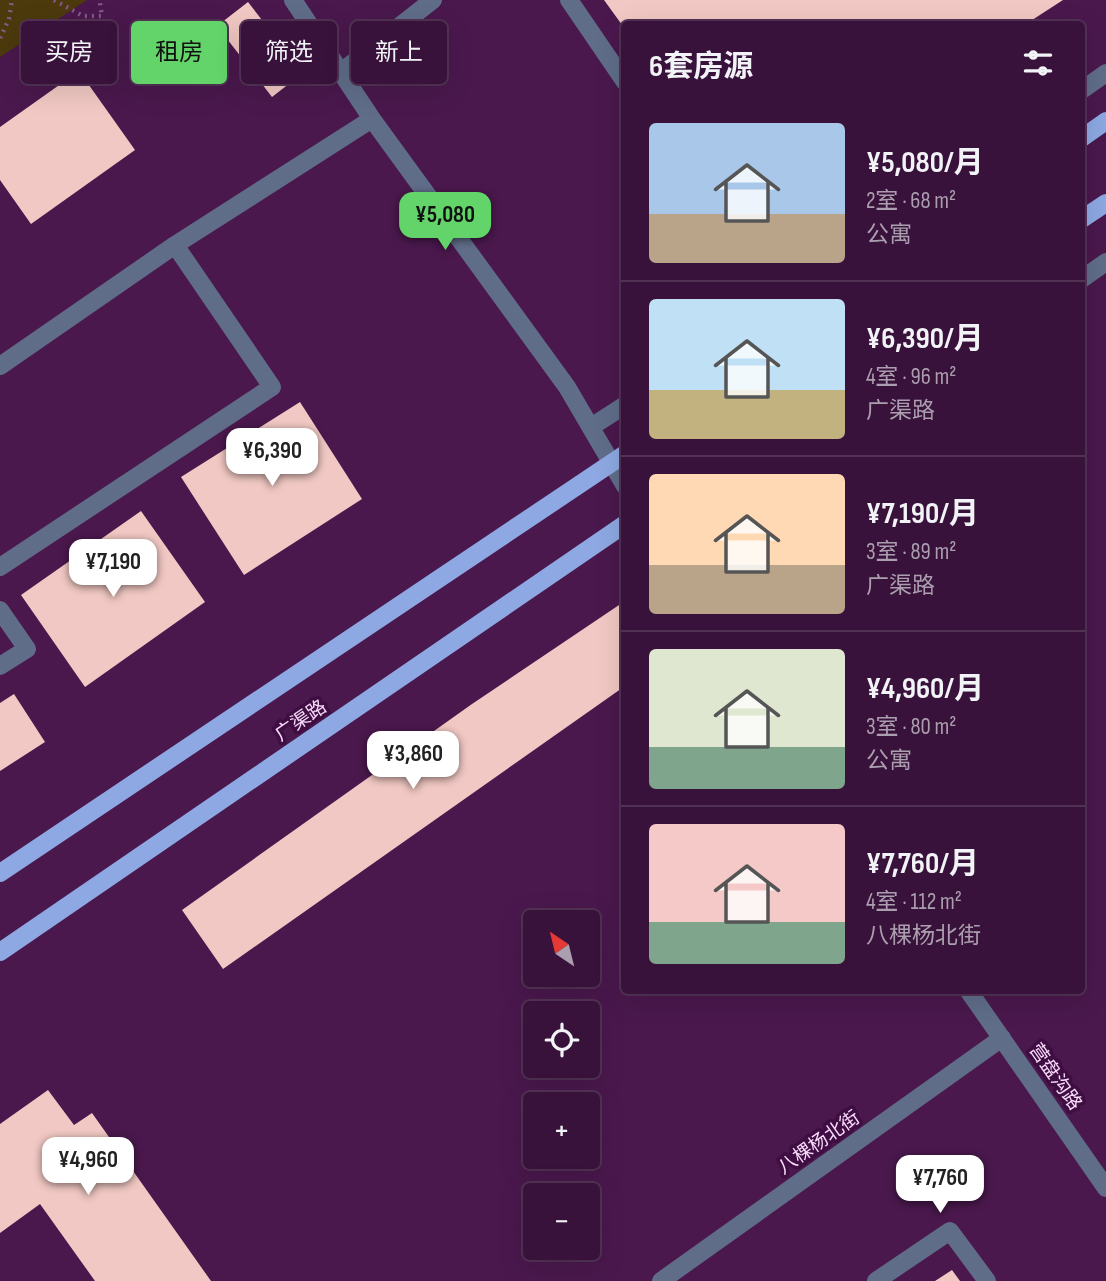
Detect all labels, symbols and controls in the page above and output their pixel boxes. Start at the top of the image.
chip: 买房 [21,21,117,84]
chip: 租房 [131,21,227,84]
chip: 筛选 [241,21,337,84]
chip: 新上 [351,21,447,84]
icon: filters [1019,44,1057,82]
text: 6套房源 [649,49,753,85]
text: ¥5,080/月 [866,145,984,181]
icon: home [705,151,789,235]
text: 2室 · 68 m² [866,187,956,215]
pin: ¥5,080 [388,192,502,252]
text: ¥5,080 [415,201,475,229]
text: 公寓 [866,221,912,249]
text: ¥6,390/月 [866,321,984,357]
icon: home [705,327,789,411]
text: 4室 · 96 m² [866,363,956,391]
text: 广渠路 [866,397,935,425]
pin: ¥6,390 [215,428,329,488]
text: ¥6,390 [242,437,302,465]
text: ¥7,190/月 [866,496,979,532]
icon: home [705,502,789,586]
text: 3室 · 89 m² [866,538,956,566]
pin: ¥7,190 [56,540,170,599]
text: ¥7,190 [85,548,141,576]
text: 广渠路 [866,572,935,600]
text: ¥4,960/月 [866,671,984,707]
icon: home [705,677,789,761]
street label: 广渠路 [271,696,331,746]
text: 3室 · 80 m² [866,713,956,741]
pin: ¥3,860 [356,732,470,791]
text: ¥3,860 [383,740,443,768]
text: 公寓 [866,747,912,775]
text: ¥7,760/月 [866,846,979,882]
icon: home [705,852,789,936]
text: 4室 · 112 m² [866,888,962,916]
north arrow [523,910,600,987]
map controls [523,910,600,1260]
text: 八棵杨北街 [866,922,981,950]
button: locate [523,1001,600,1078]
street label: 营盘沟路 [1024,1039,1086,1115]
button: + [523,1092,600,1169]
street label: 八棵杨北街 [773,1106,865,1180]
pin: ¥4,960 [31,1138,145,1197]
text: ¥4,960 [58,1146,118,1174]
pin: ¥7,760 [883,1156,997,1215]
text: ¥7,760 [912,1164,968,1192]
button: − [523,1183,600,1260]

